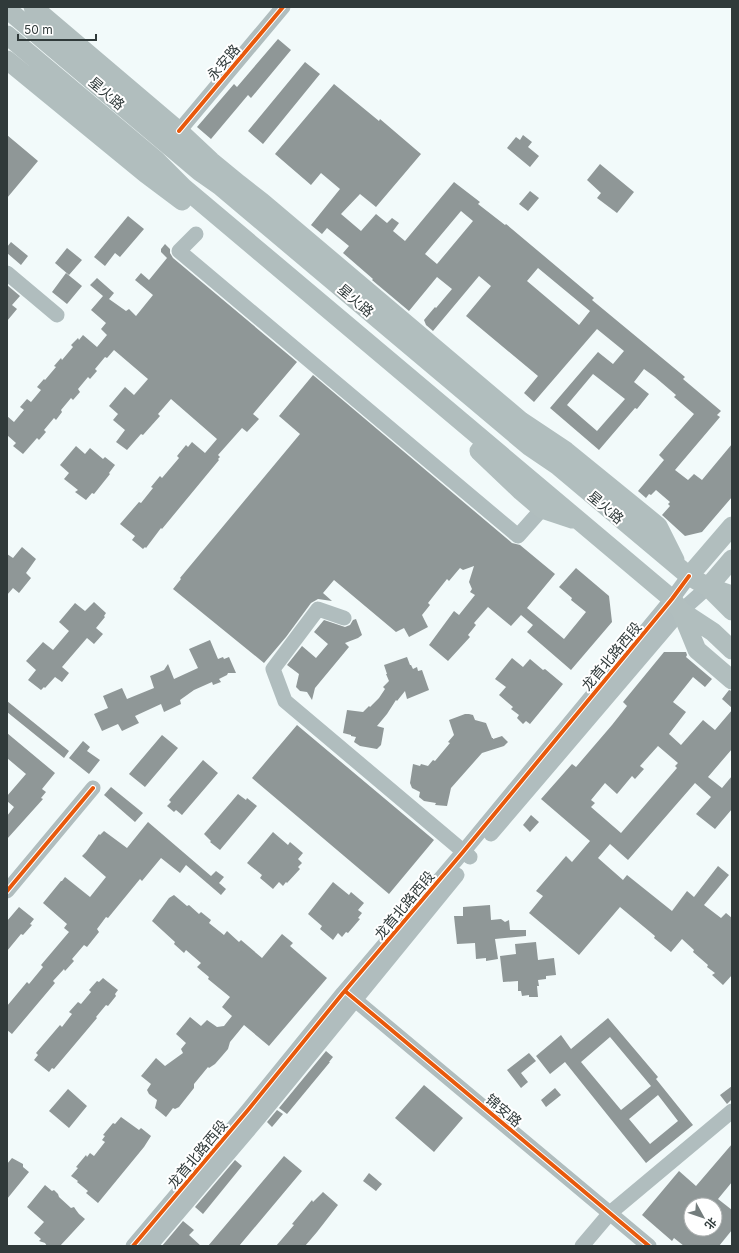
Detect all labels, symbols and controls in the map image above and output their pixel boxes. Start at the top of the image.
scale bar [18,16,96,42]
text: 50 m [24,22,53,37]
street label: 永安路 [203,40,243,84]
street label: 星火路 [85,73,129,113]
street label: 星火路 [334,280,378,320]
street label: 星火路 [584,487,628,527]
street label: 龙首北路西段 [577,618,645,694]
street label: 龙首北路西段 [370,867,438,943]
street label: 锦安路 [482,1090,526,1130]
street label: 龙首北路西段 [163,1116,231,1192]
north arrow [683,1197,723,1237]
text: 北 [702,1215,720,1232]

